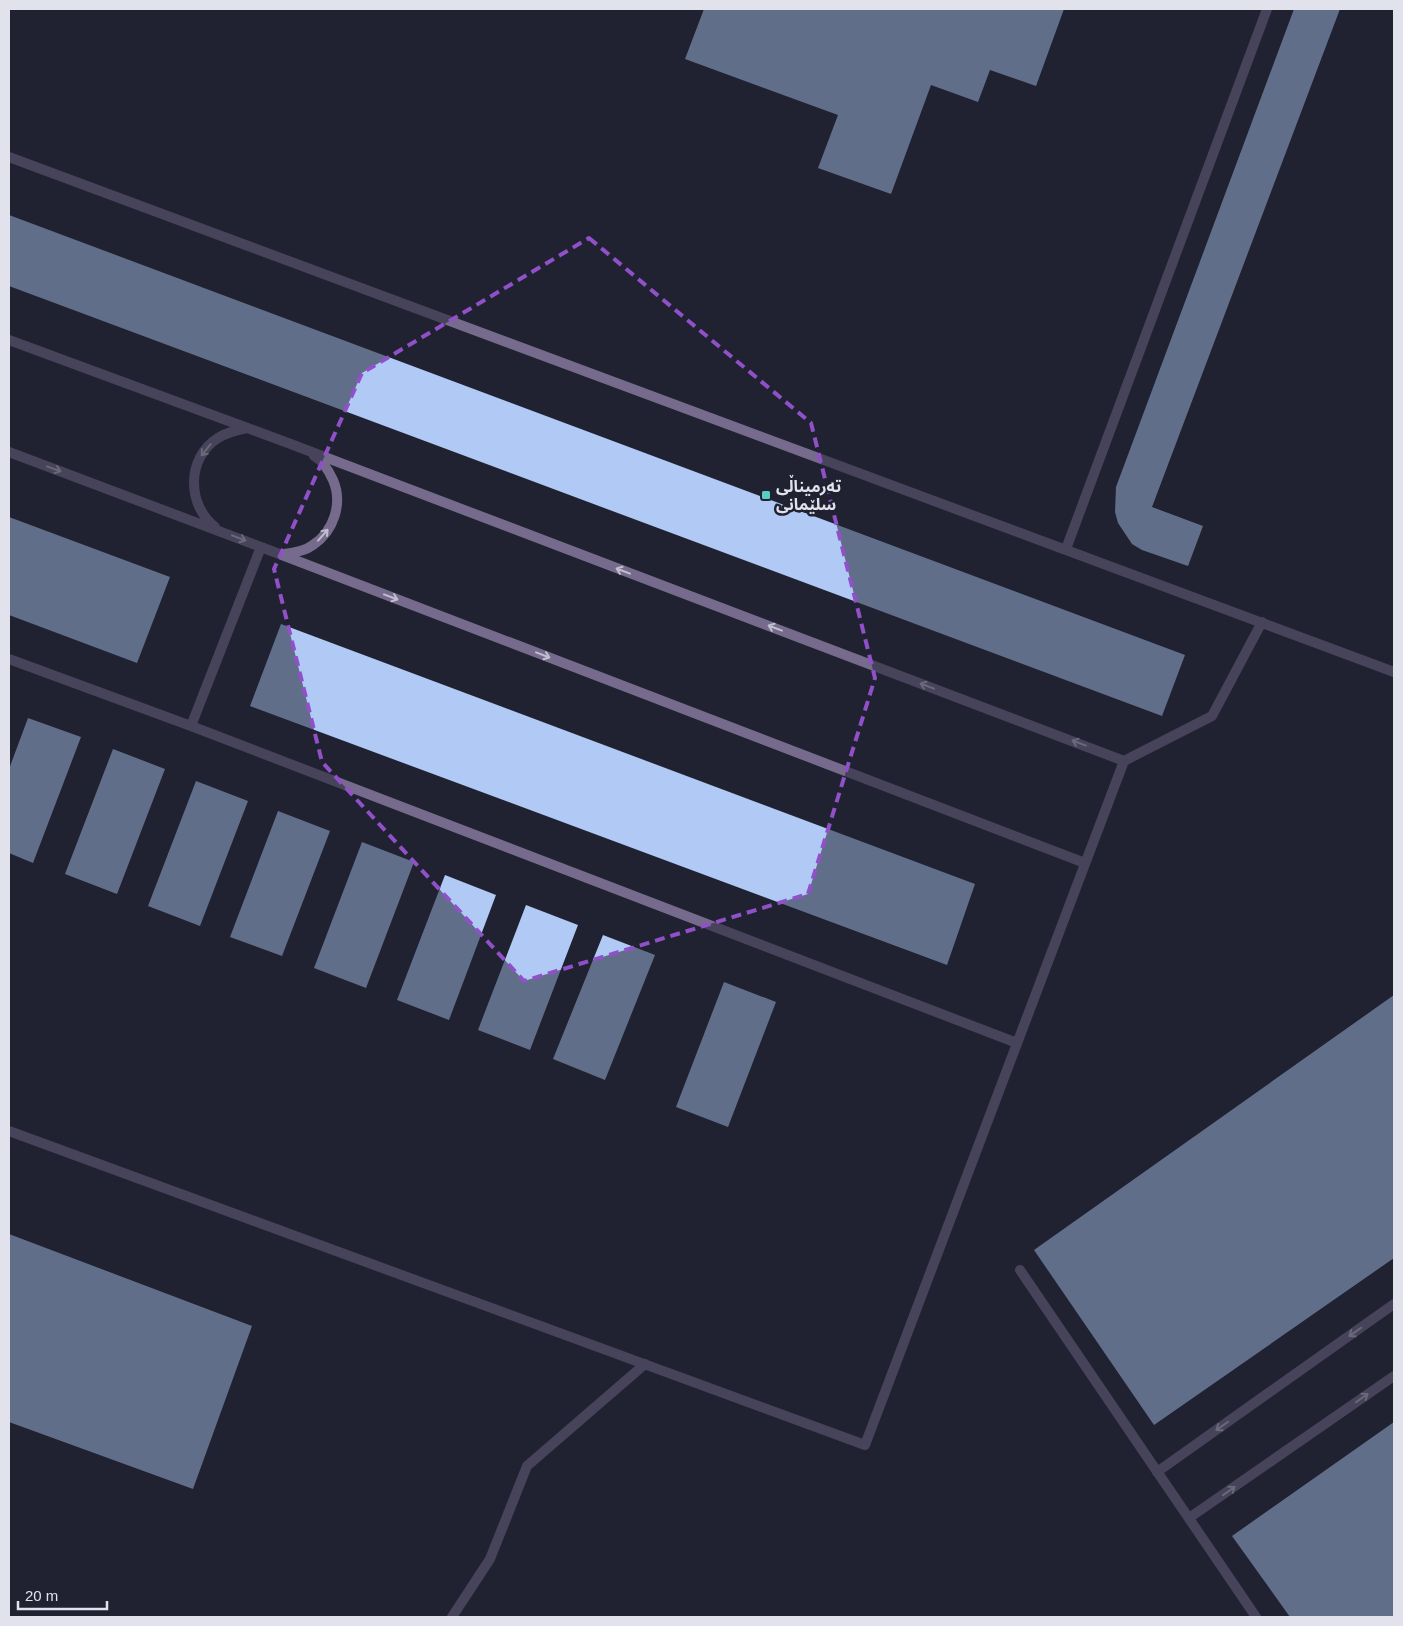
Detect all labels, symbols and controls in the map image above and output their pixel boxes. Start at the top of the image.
one-way arrow [201,443,212,456]
one-way arrow [46,465,62,474]
place label: تەرمیناڵی سلێمانی [776,474,841,514]
marker: تەرمیناڵی سلێمانی [760,489,772,501]
one-way arrow [317,528,329,541]
one-way arrow [231,534,247,543]
one-way arrow [616,566,631,575]
one-way arrow [383,592,398,602]
one-way arrow [768,623,783,632]
one-way arrow [535,651,550,660]
one-way arrow [920,681,935,690]
one-way arrow [1072,738,1087,747]
one-way arrow [1348,1327,1362,1337]
one-way arrow [1355,1393,1369,1403]
one-way arrow [1215,1421,1229,1431]
one-way arrow [1222,1486,1236,1496]
scale bar [18,1578,106,1610]
text: 20 m [25,1587,58,1604]

